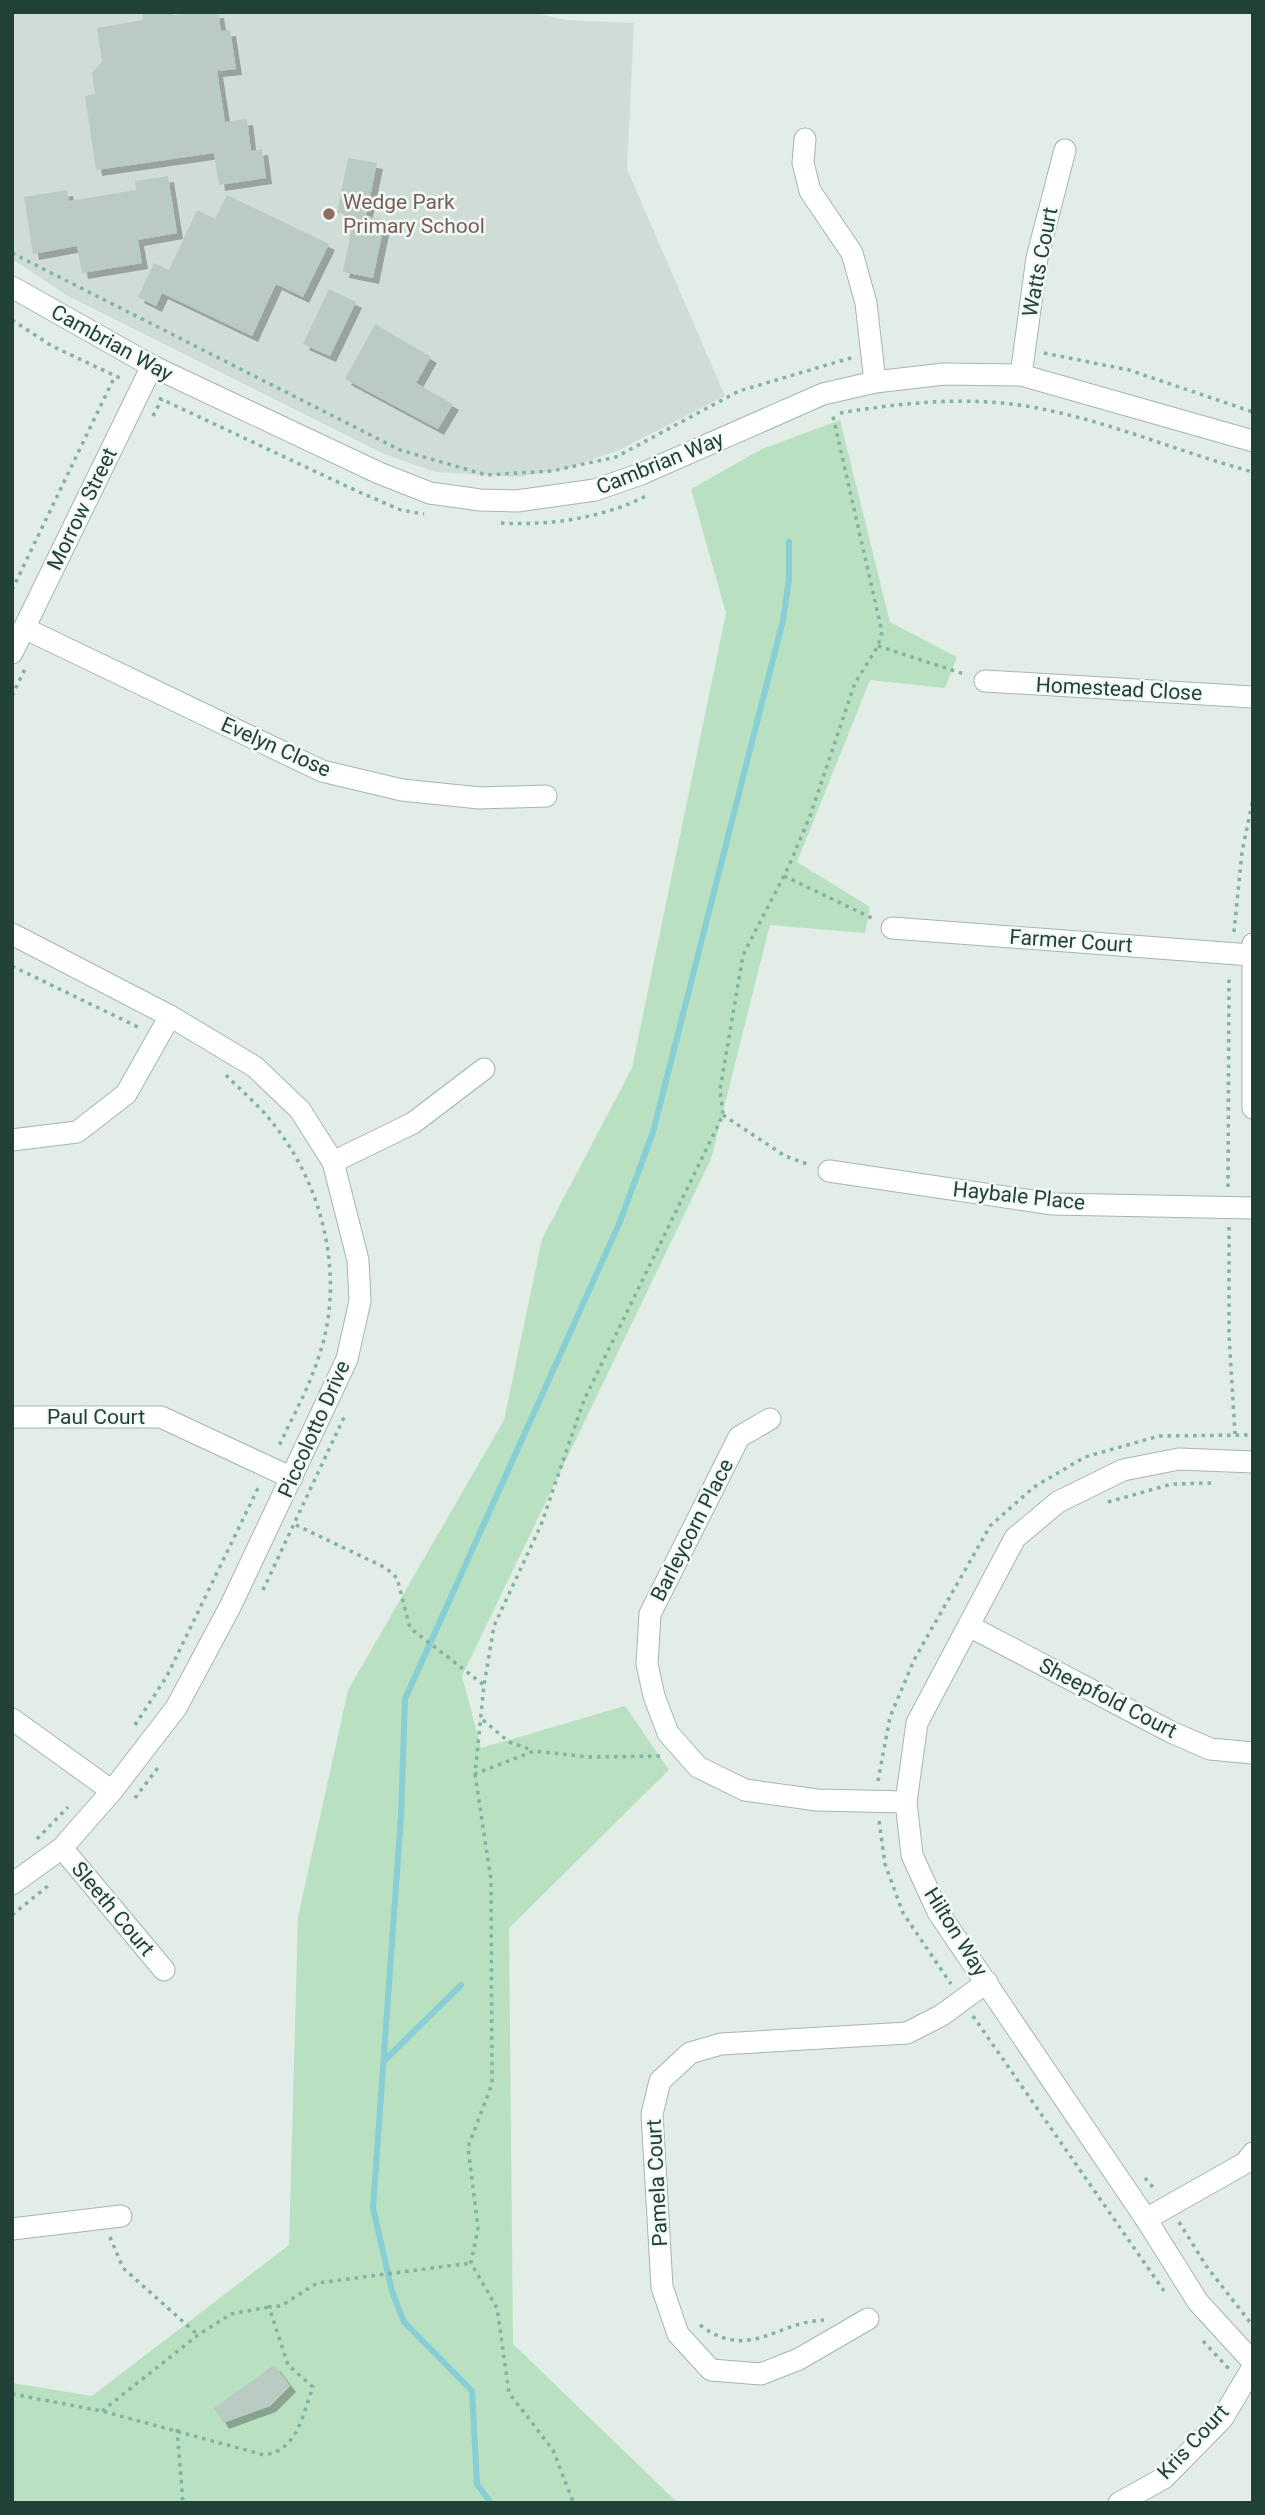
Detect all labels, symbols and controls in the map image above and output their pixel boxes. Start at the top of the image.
place label: Wedge Park Primary School [343,190,485,238]
street label: Watts Court [1018,205,1062,319]
marker: Wedge Park Primary School [321,206,337,222]
street label: Cambrian Way [47,300,177,386]
street label: Cambrian Way [593,427,727,499]
street label: Morrow Street [42,444,122,574]
street label: Homestead Close [1035,673,1203,705]
street label: Evelyn Close [217,712,335,782]
street label: Farmer Court [1009,925,1134,957]
street label: Haybale Place [952,1177,1086,1215]
street label: Piccolotto Drive [273,1357,355,1501]
street label: Paul Court [47,1405,145,1429]
street label: Barleycorn Place [646,1455,738,1605]
street label: Sheepfold Court [1035,1653,1181,1743]
street label: Sleeth Court [67,1857,159,1961]
street label: Hilton Way [919,1883,993,1981]
street label: Pamela Court [642,2119,672,2247]
street label: Kris Court [1152,2400,1234,2484]

